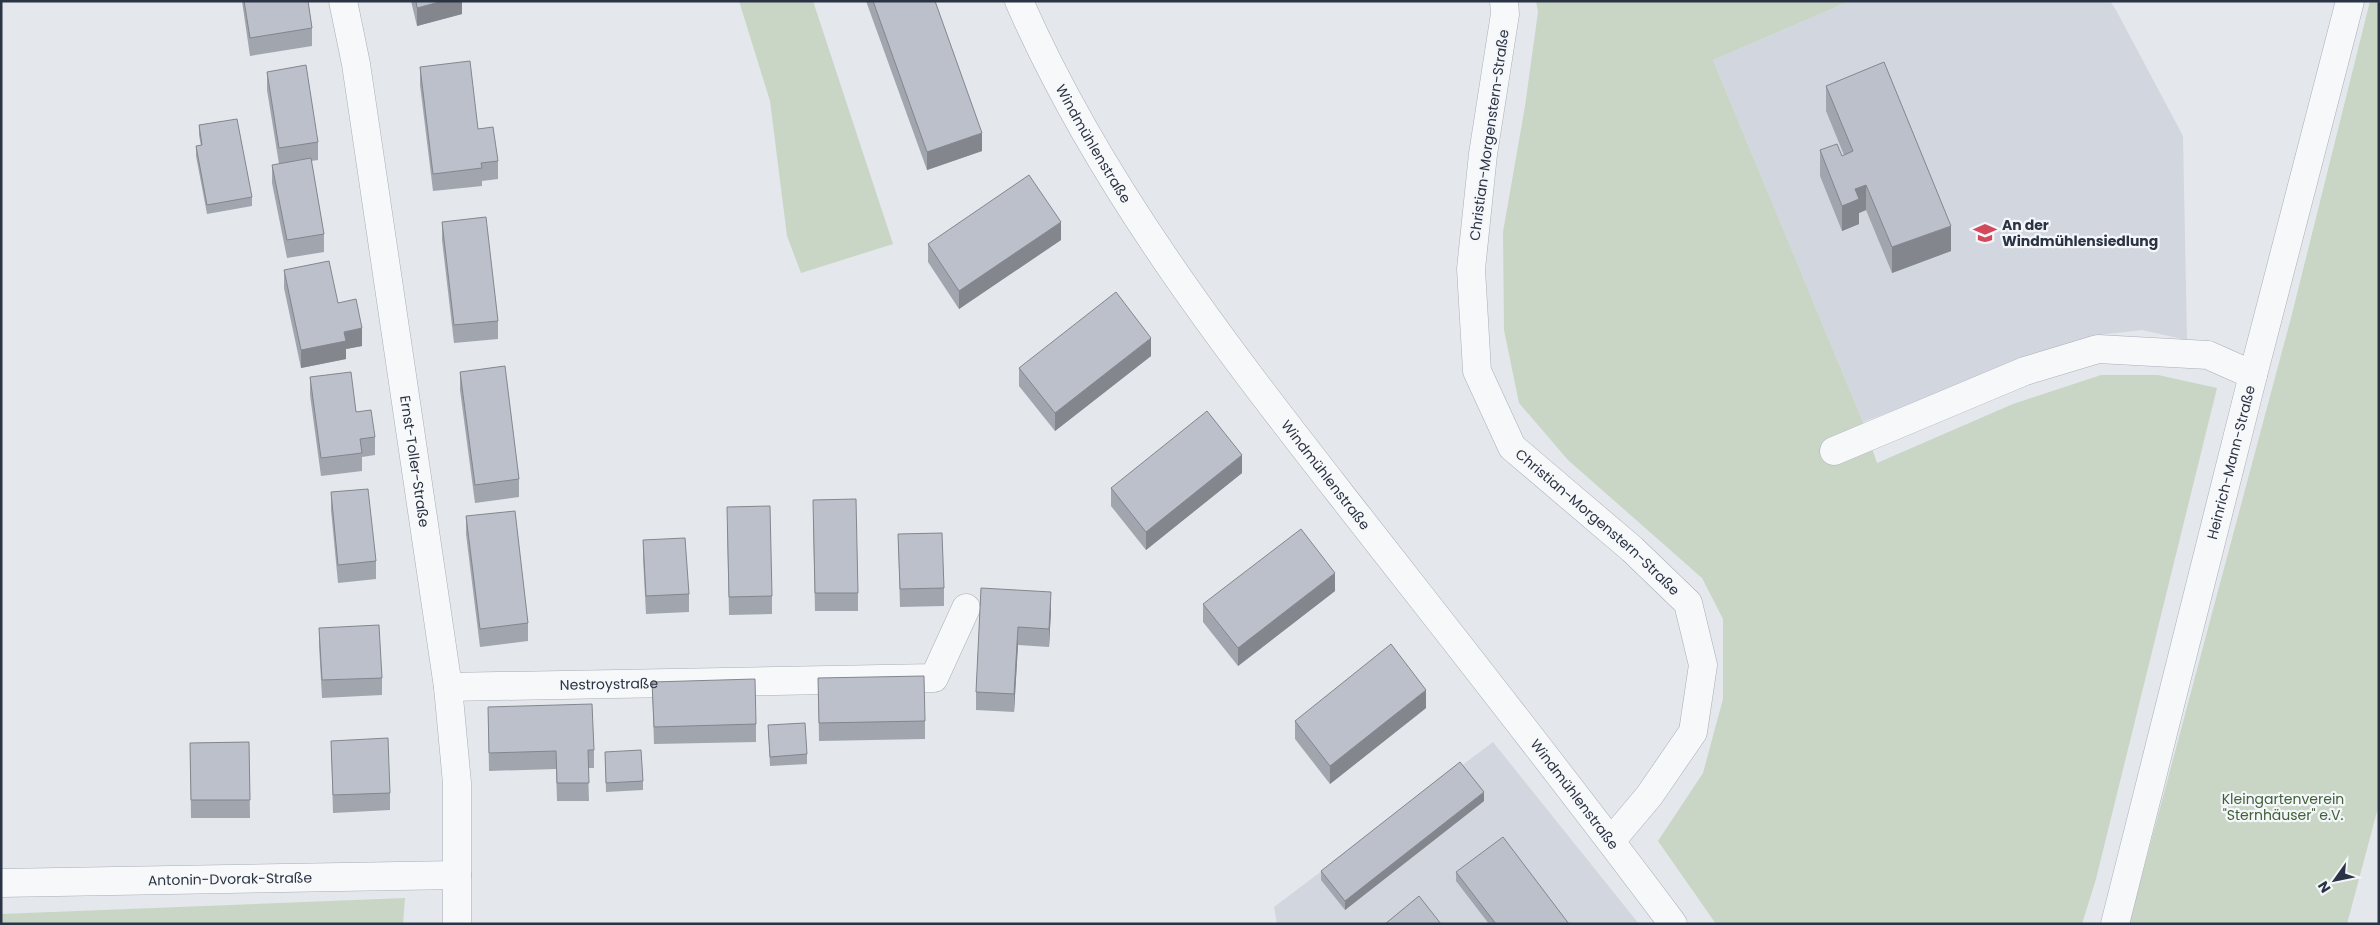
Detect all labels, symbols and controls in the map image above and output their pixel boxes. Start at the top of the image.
street label: Christian-Morgenstern-Straße [1464,28,1514,242]
street label: Windmühlenstraße [1051,81,1136,207]
place label: An der Windmühlensiedlung [2002,215,2158,251]
school or university icon: An der Windmühlensiedlung [1972,220,1998,246]
street label: Heinrich-Mann-Straße [2202,383,2260,541]
street label: Ernst-Toller-Straße [395,394,434,529]
street label: Windmühlenstraße [1277,416,1375,534]
street label: Christian-Morgenstern-Straße [1511,444,1684,600]
street label: Nestroystraße [560,673,659,695]
street label: Windmühlenstraße [1526,735,1624,854]
park label: Kleingartenverein "Sternhäuser" e.V. [2222,789,2344,825]
north arrow [2310,855,2360,905]
street label: Antonin-Dvorak-Straße [148,868,313,890]
text: N [2313,877,2335,897]

